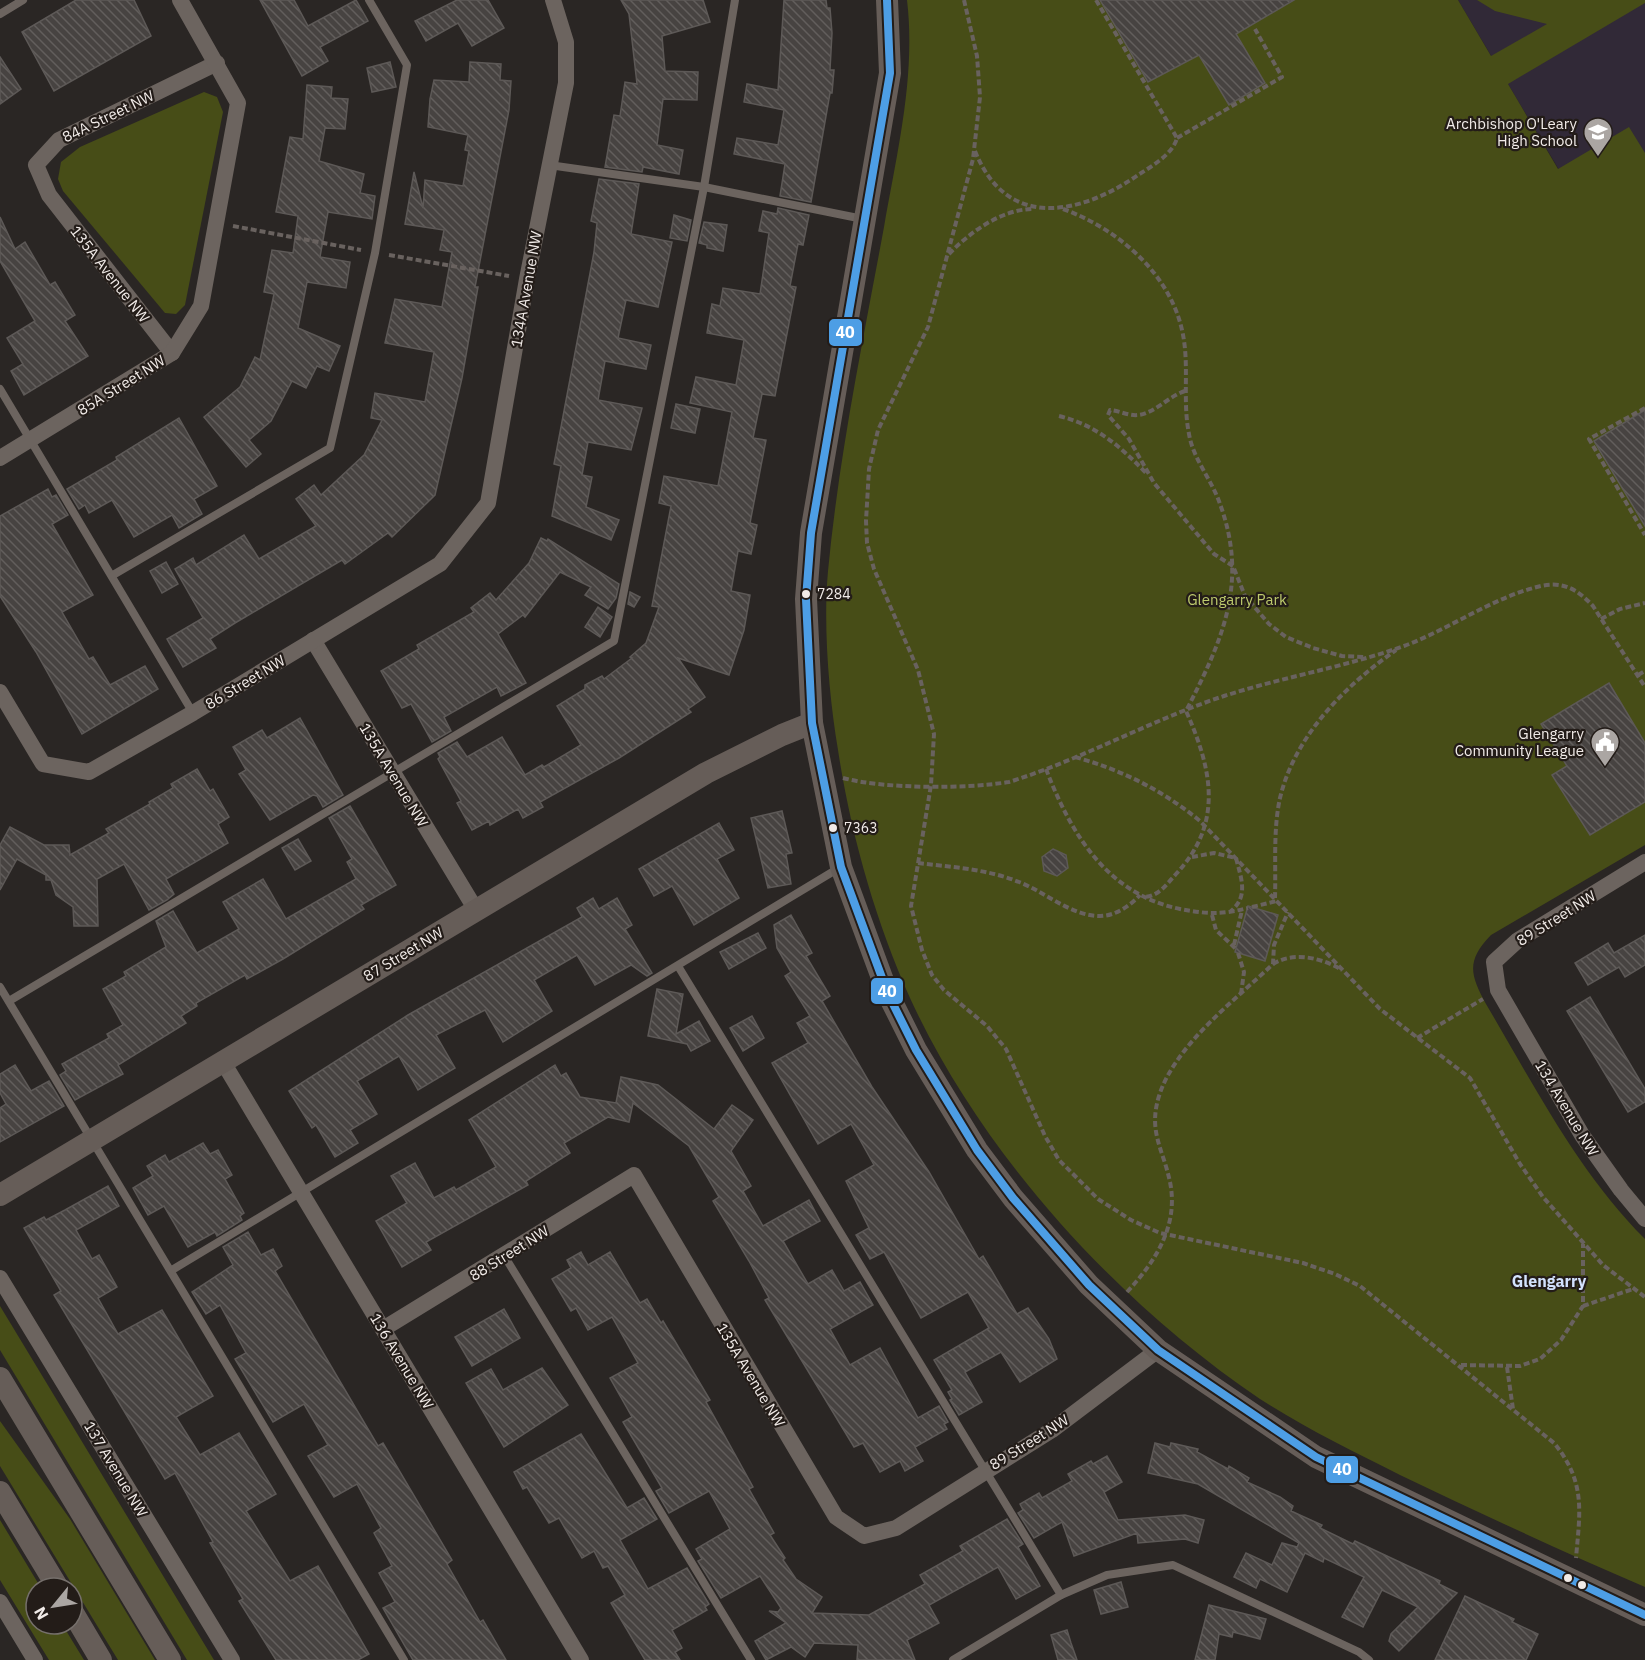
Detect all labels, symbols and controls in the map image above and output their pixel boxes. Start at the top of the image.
street label: 84A Street NW [59,85,158,146]
place label: Archbishop O'Leary High School [1446,114,1578,150]
school or university icon: Archbishop O'Leary High School [1582,116,1614,158]
street label: 135A Avenue NW [66,222,154,327]
street label: 134A Avenue NW [506,229,546,349]
line badge: 40 [828,318,863,347]
text: 40 [835,322,855,342]
street label: 85A Street NW [74,350,169,420]
place label: 7284 [817,585,851,603]
marker: 7284 [800,588,812,600]
park label: Glengarry Park [1187,590,1287,609]
street label: 86 Street NW [201,650,289,713]
street label: 135A Avenue NW [356,720,433,831]
place label: Glengarry Community League [1455,724,1585,760]
public building icon: Glengarry Community League [1589,726,1621,768]
place label: 7363 [844,819,878,837]
marker: 7363 [827,822,839,834]
street label: 89 Street NW [1513,886,1600,950]
street label: 87 Street NW [359,922,447,985]
line badge: 40 [870,977,904,1005]
text: 40 [877,981,897,1001]
street label: 134 Avenue NW [1531,1057,1603,1160]
street label: 88 Street NW [466,1221,553,1285]
district label: Glengarry [1512,1271,1587,1291]
street label: 136 Avenue NW [366,1310,438,1413]
street label: 135A Avenue NW [713,1320,790,1431]
street label: 89 Street NW [986,1410,1073,1474]
street label: 137 Avenue NW [80,1418,152,1521]
line badge: 40 [1325,1455,1359,1484]
text: 40 [1332,1459,1352,1479]
unlabelled marker [1562,1572,1574,1584]
north arrow [24,1576,84,1636]
unlabelled marker [1576,1579,1588,1591]
text: N [29,1603,53,1624]

